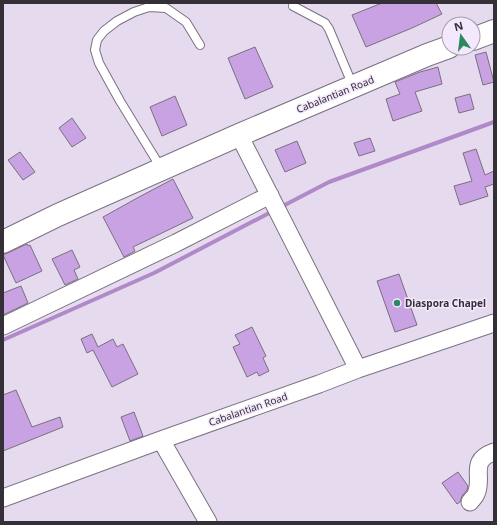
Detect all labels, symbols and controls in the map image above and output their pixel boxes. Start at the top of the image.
north arrow [441,16,481,56]
text: N [452,17,465,34]
street label: Cabalantian Road [294,72,376,116]
place label: Diaspora Chapel [405,296,486,310]
marker: Diaspora Chapel [392,298,402,308]
street label: Cabalantian Road [207,389,289,429]

